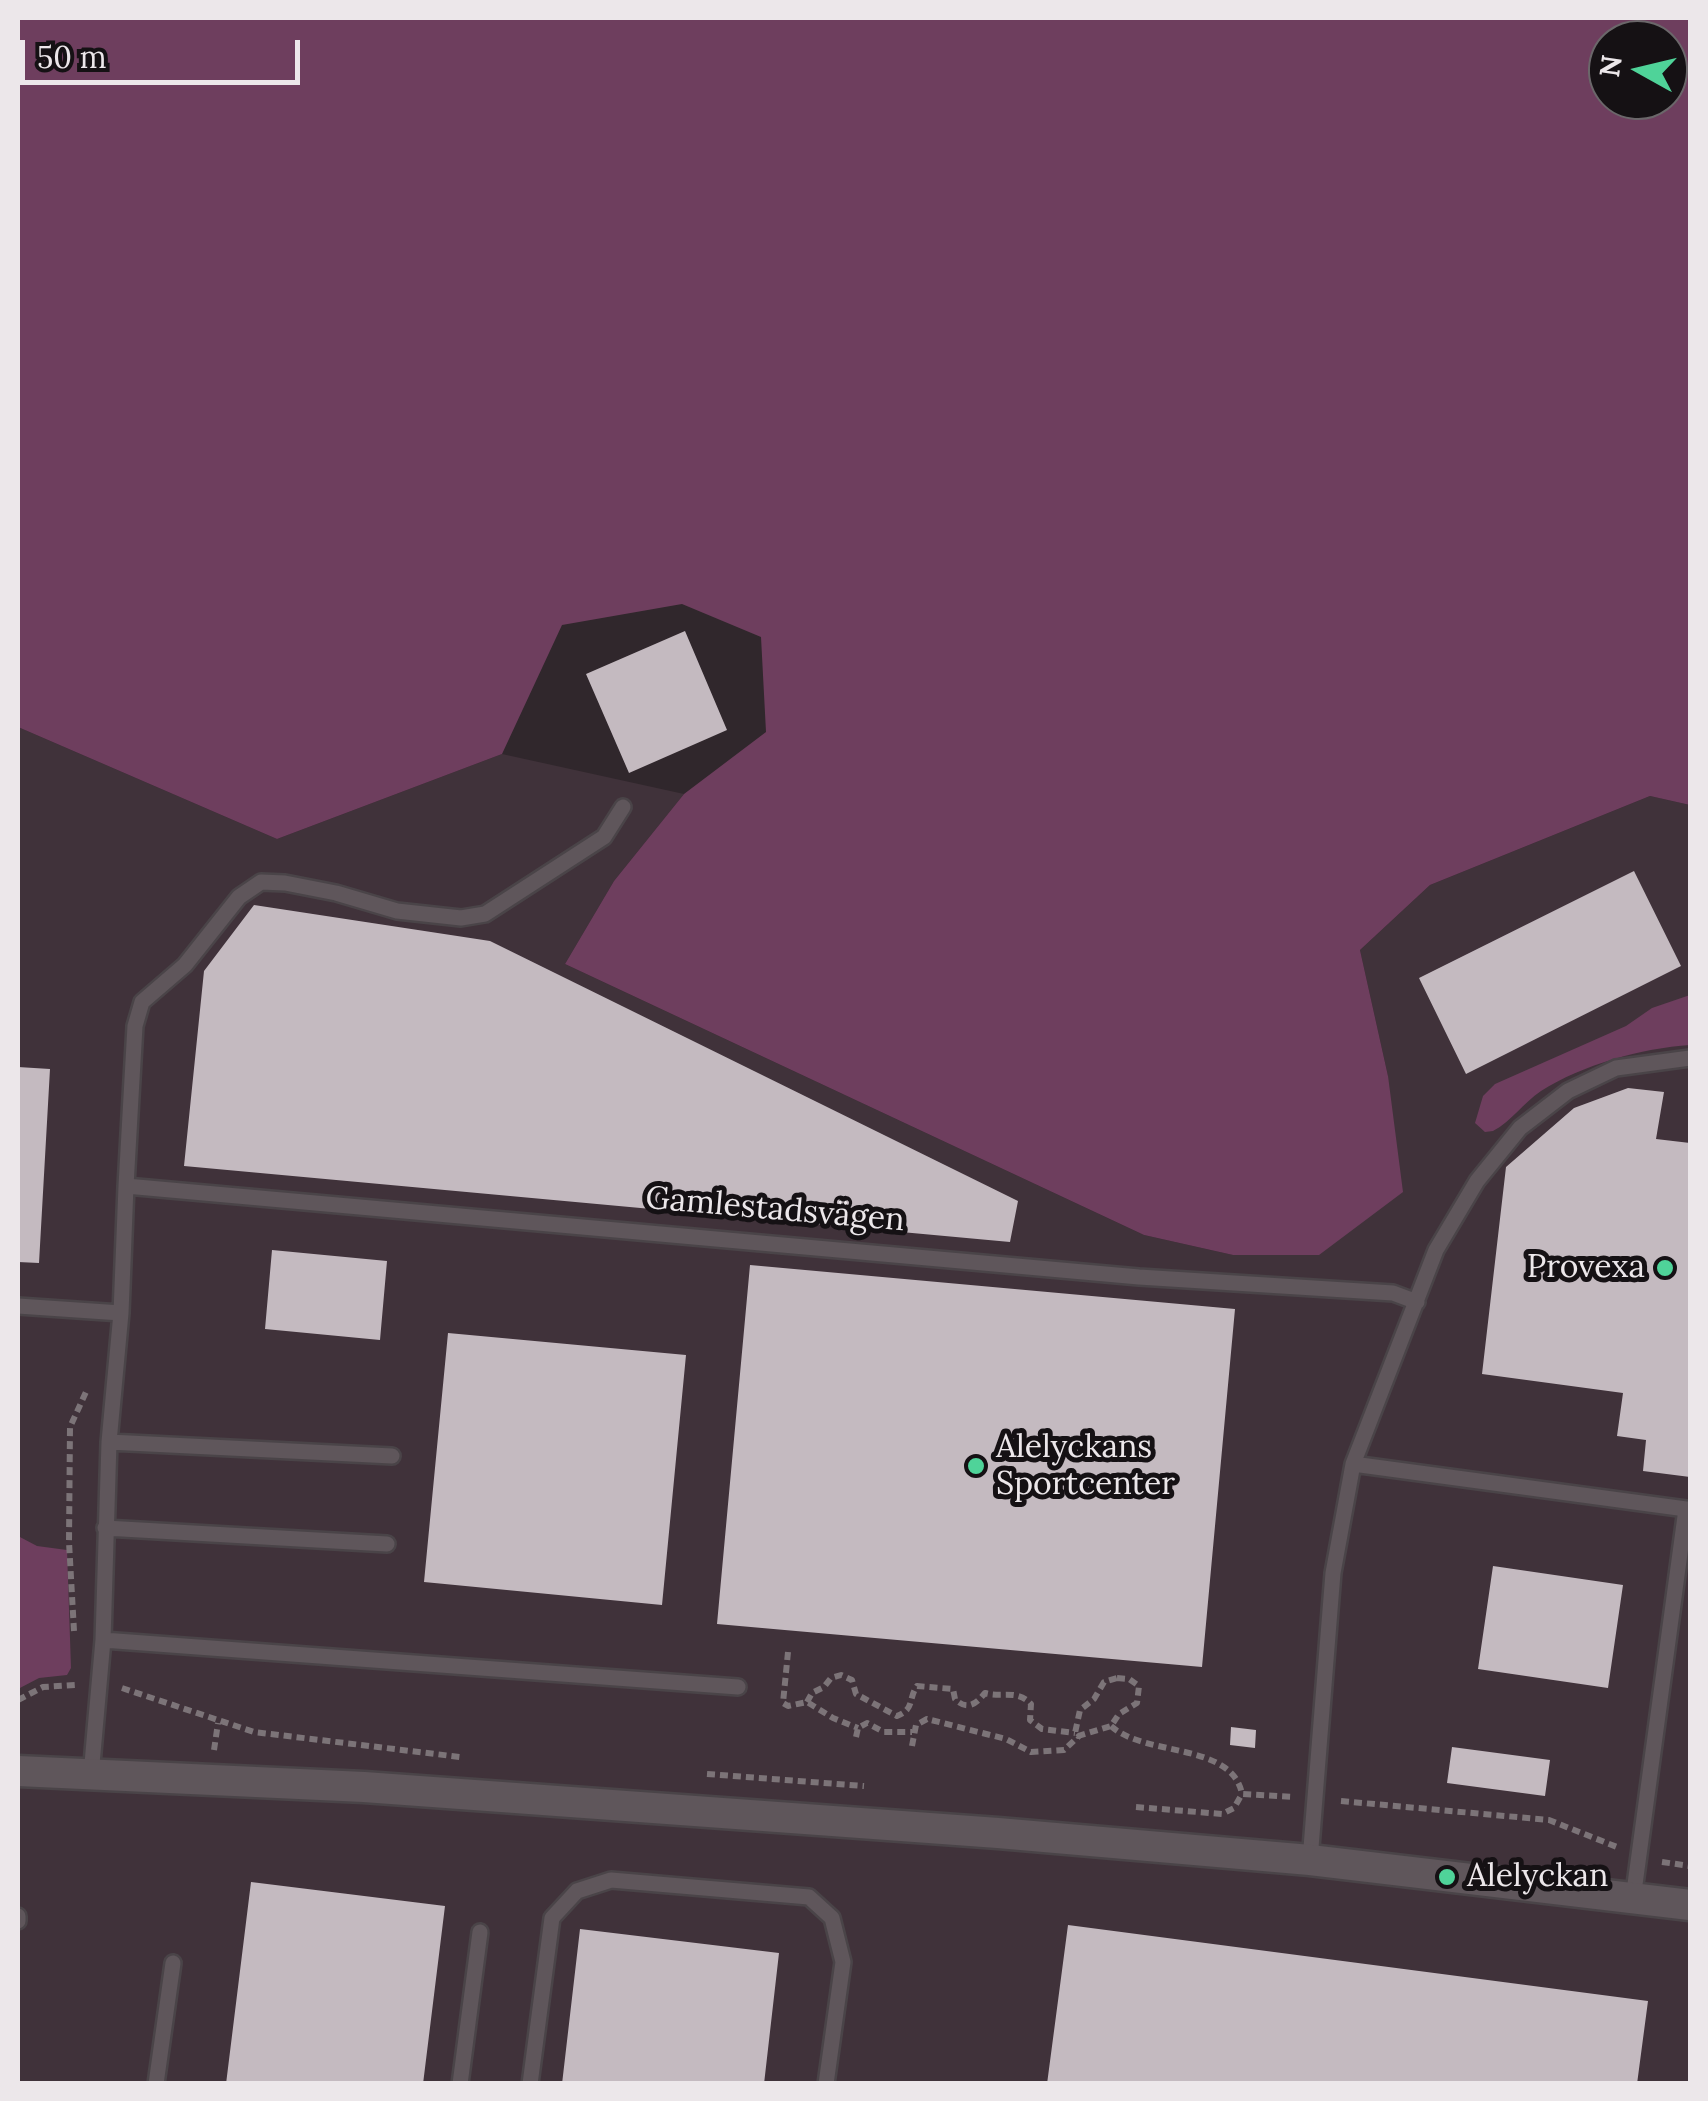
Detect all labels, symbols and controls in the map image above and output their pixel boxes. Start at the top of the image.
scale bar [25,20,305,82]
north arrow [1588,20,1688,120]
text: 50 m [37,38,107,76]
text: N [1591,53,1630,79]
street label: Gamlestadsvägen [644,1180,906,1240]
place label: Provexa [1527,1249,1645,1287]
marker: Provexa [1654,1257,1676,1279]
place label: Alelyckans Sportcenter [996,1429,1175,1504]
marker: Alelyckans Sportcenter [965,1455,987,1477]
place label: Alelyckan [1467,1858,1608,1896]
marker: Alelyckan [1436,1866,1458,1888]

